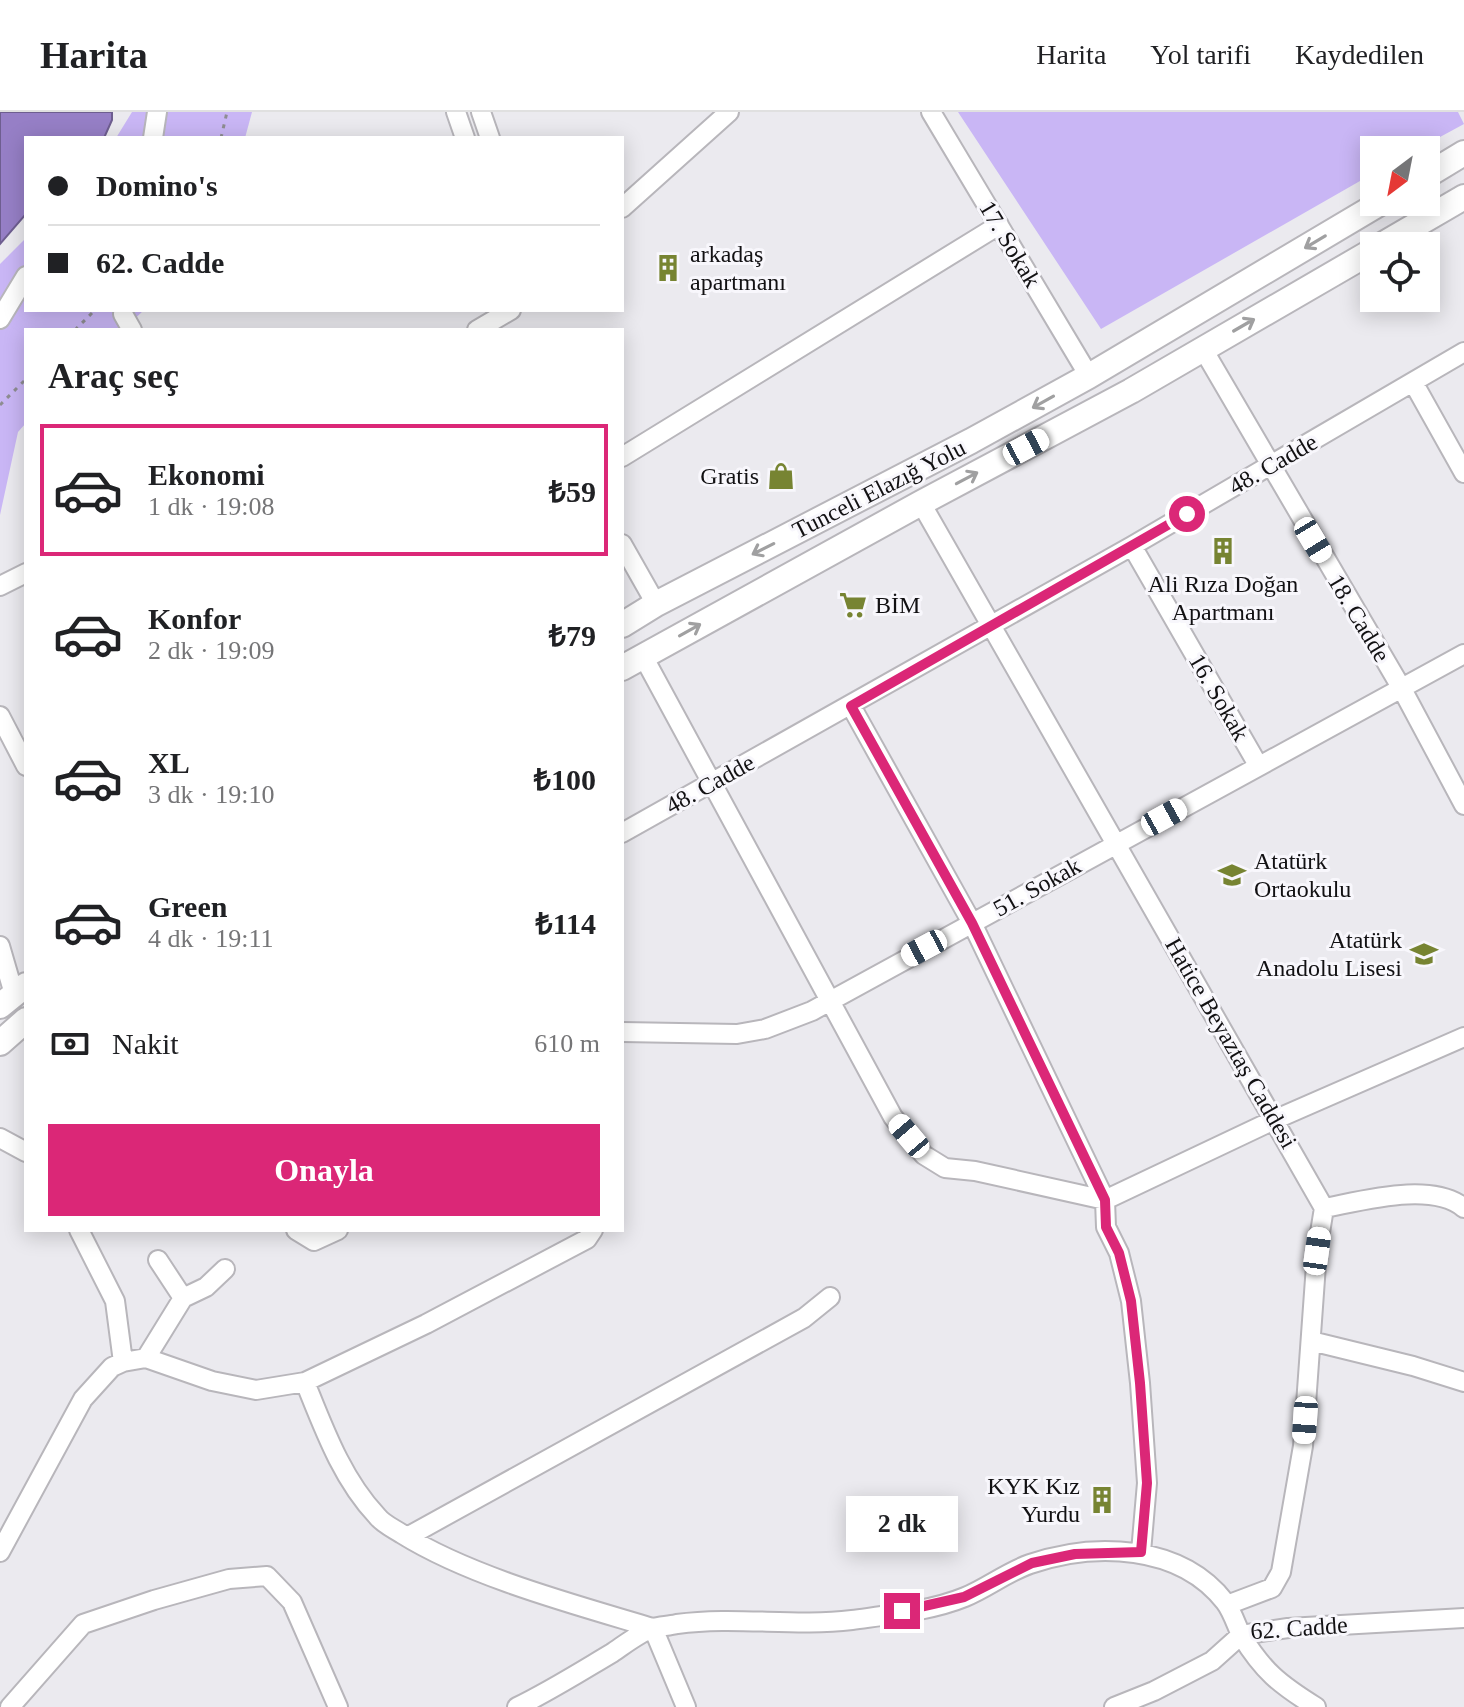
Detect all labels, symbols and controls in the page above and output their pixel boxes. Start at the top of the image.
text: Harita [40,34,148,76]
text: Harita [1036,39,1106,70]
text: Yol tarifi [1150,39,1251,70]
text: Kaydedilen [1295,39,1424,70]
north arrow [1360,136,1440,216]
map controls [1360,136,1440,312]
text: Domino's [96,169,218,202]
street label: 17. Sokak [974,196,1046,292]
button: locate [1360,232,1440,312]
one-way arrow [1304,234,1327,250]
place label: arkadaş apartmanı [690,241,786,295]
text: 62. Cadde [96,246,224,279]
building icon: arkadaş apartmanı [653,253,683,283]
one-way arrow [1232,317,1255,333]
text: Araç seç [48,356,179,396]
one-way arrow [1031,395,1055,410]
car [999,425,1053,469]
street label: 48. Cadde [1224,428,1322,500]
street label: Tunceli Elazığ Yolu [788,434,970,544]
icon: car [52,454,124,526]
text: Ekonomi [148,458,265,491]
shop icon: Gratis [766,461,796,491]
place label: Gratis [700,463,759,489]
one-way arrow [955,470,979,486]
text: ₺59 [549,475,596,508]
text: 1 dk · 19:08 [148,492,274,521]
route start [1169,496,1205,532]
car [1290,513,1336,567]
building icon: Ali Rıza Doğan Apartmanı [1208,536,1238,566]
one-way arrow [751,541,775,557]
street label: 18. Cadde [1323,570,1395,666]
place label: Ali Rıza Doğan Apartmanı [1148,571,1298,625]
supermarket icon: BİM [838,590,868,620]
place label: BİM [875,592,920,618]
icon: car [52,598,124,670]
text: Konfor [148,602,241,635]
text: ₺79 [549,619,596,652]
one-way arrow [678,622,702,637]
text: 2 dk · 19:09 [148,636,274,665]
street label: 16. Sokak [1184,649,1254,745]
icon: car [52,742,124,814]
text: XL [148,746,190,779]
street label: 48. Cadde [661,749,759,819]
text: ₺100 [534,763,596,796]
text: 3 dk · 19:10 [148,780,274,809]
car [1137,795,1191,839]
place label: Atatürk Ortaokulu [1254,848,1351,902]
street label: 51. Sokak [989,852,1085,922]
school or university icon: Atatürk Ortaokulu [1217,860,1247,890]
icon: car [52,886,124,958]
text: Green [148,890,227,923]
text: ₺114 [535,907,596,940]
text: 4 dk · 19:11 [148,924,273,953]
car [897,926,951,970]
place label: Atatürk Anadolu Lisesi [1256,927,1402,981]
street label: Hatice Beyaztaş Caddesi [1160,933,1302,1153]
school or university icon: Atatürk Anadolu Lisesi [1409,939,1439,969]
icon: cash [48,1022,92,1066]
text: Nakit [112,1027,179,1060]
text: 610 m [534,1029,600,1058]
car [884,1110,934,1162]
button: Onayla [48,1124,600,1216]
car [1302,1226,1332,1276]
car [1291,1395,1319,1445]
place label: KYK Kız Yurdu [987,1473,1080,1527]
building icon: KYK Kız Yurdu [1087,1485,1117,1515]
callout: 2 dk [846,1495,958,1551]
text: 2 dk [878,1509,926,1538]
route end [884,1593,920,1629]
street label: 62. Cadde [1250,1612,1348,1644]

